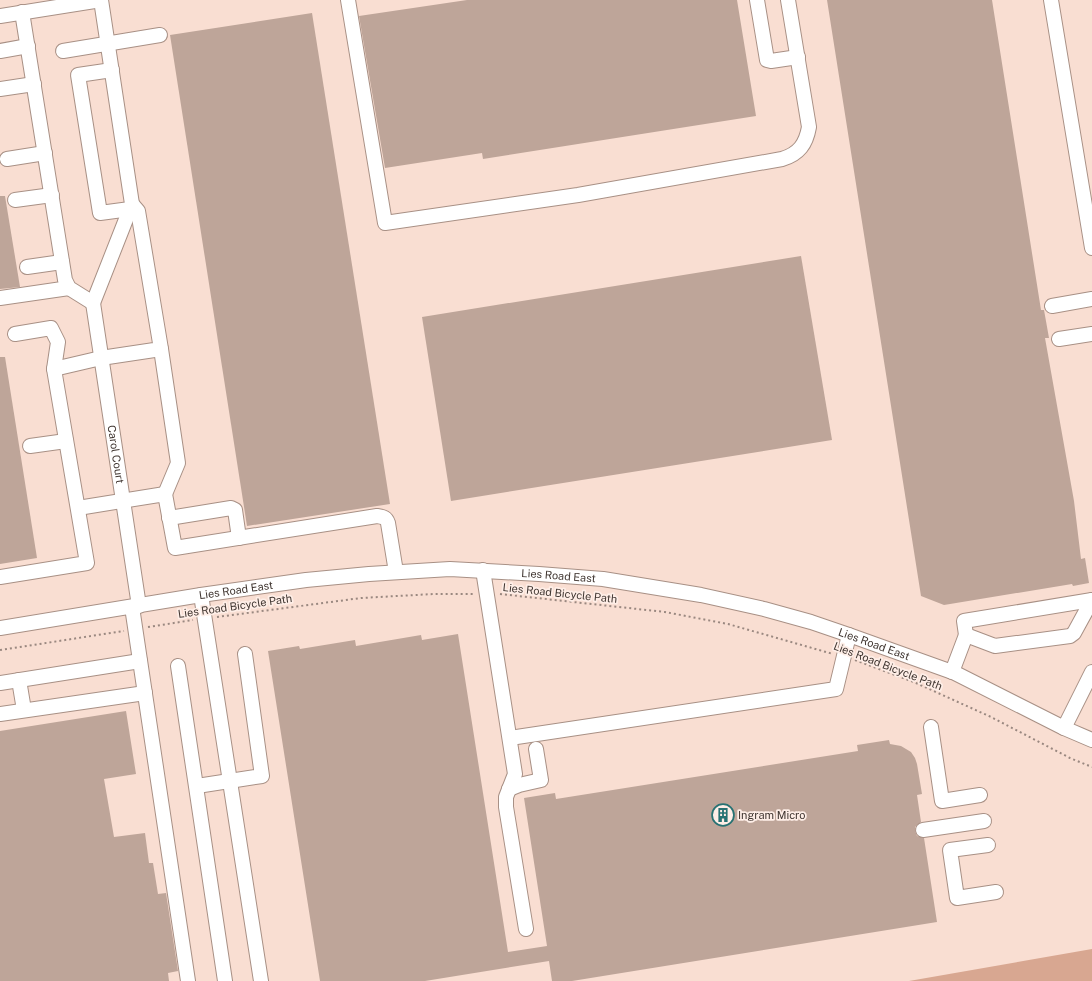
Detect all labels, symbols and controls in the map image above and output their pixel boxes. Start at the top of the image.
street label: Carol Court [106,424,126,484]
street label: Lies Road East [521,567,596,584]
street label: Lies Road East [198,579,274,601]
street label: Lies Road Bicycle Path [502,581,618,605]
street label: Lies Road Bicycle Path [177,592,293,620]
street label: Lies Road East [837,626,911,662]
street label: Lies Road Bicycle Path [832,640,944,692]
building icon: Ingram Micro [710,802,736,828]
place label: Ingram Micro [738,809,805,821]

